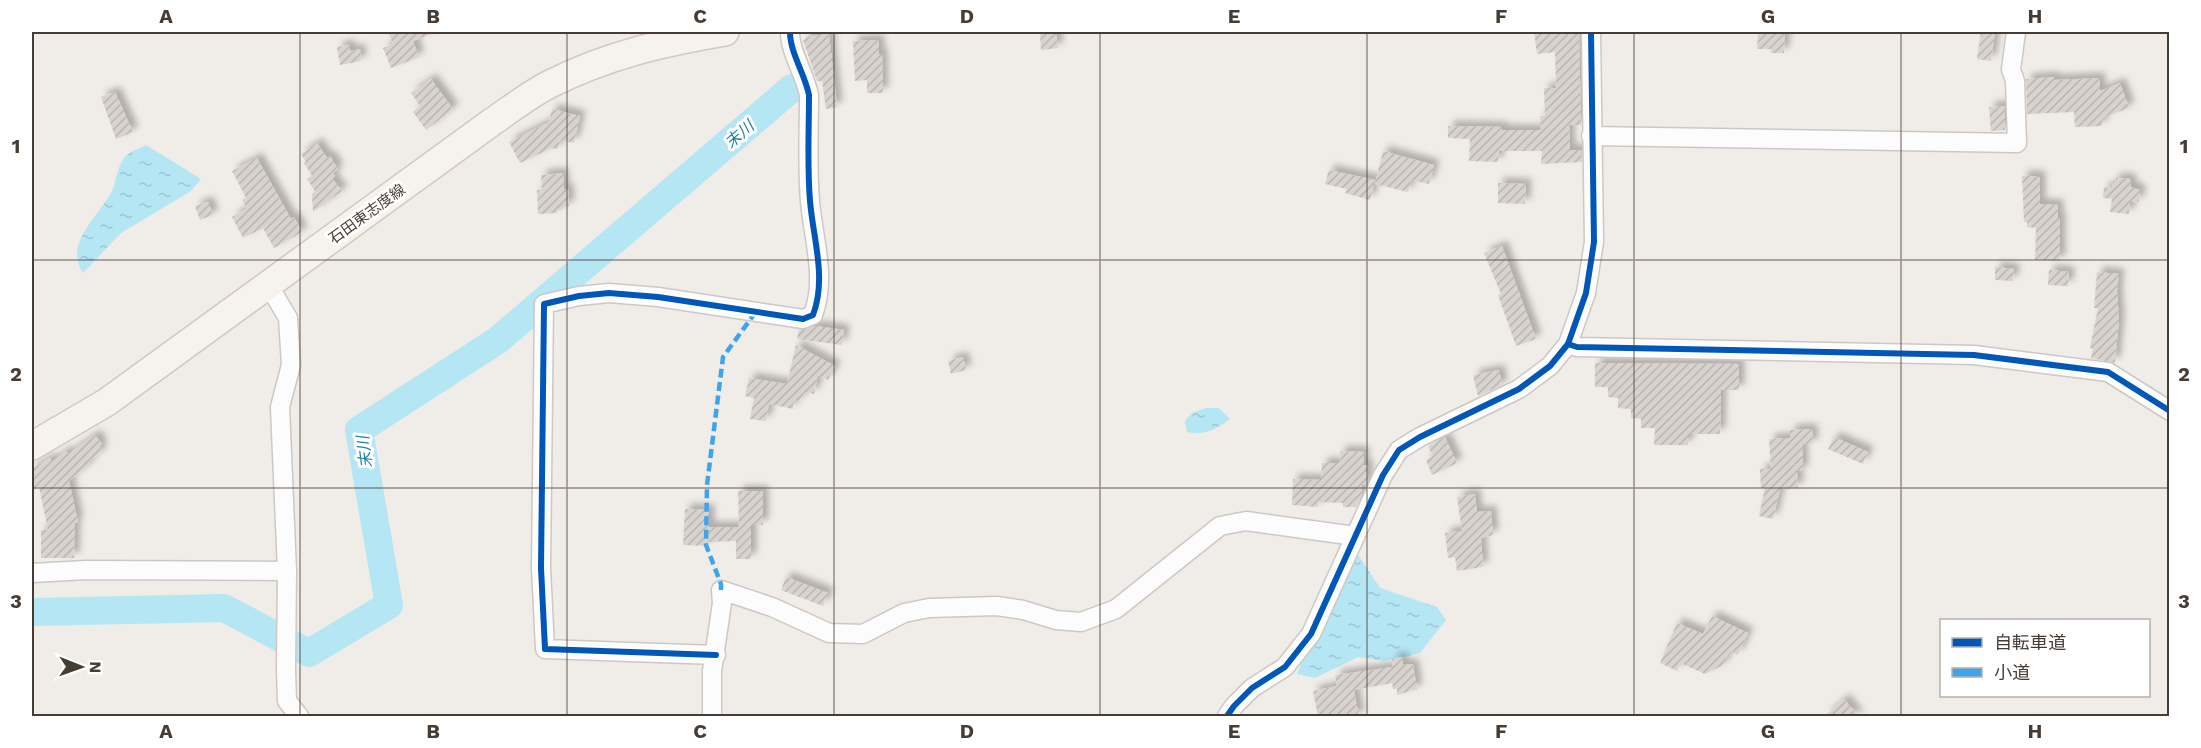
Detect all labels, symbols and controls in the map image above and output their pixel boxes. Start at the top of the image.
text: A [159,4,173,28]
text: B [426,4,440,28]
text: C [693,4,707,28]
text: D [960,4,974,28]
text: E [1228,4,1240,28]
text: F [1495,4,1507,28]
text: G [1761,4,1775,28]
text: H [2028,4,2042,28]
water label: 末川 [721,115,759,152]
text: 1 [12,134,20,158]
text: 1 [2180,134,2188,158]
street label: 石田東志度線 [325,180,409,248]
text: 2 [10,362,22,386]
text: 2 [2178,362,2190,386]
water label: 末川 [353,433,376,469]
text: 3 [10,589,22,613]
text: 3 [2178,589,2190,613]
legend [1940,619,2150,697]
text: 自転車道 [1994,632,2066,653]
north arrow [51,637,111,697]
text: N [86,661,105,673]
text: 小道 [1994,662,2030,683]
text: A [159,719,173,743]
text: B [426,719,440,743]
text: C [693,719,707,743]
text: D [960,719,974,743]
text: E [1228,719,1240,743]
text: F [1495,719,1507,743]
text: G [1761,719,1775,743]
text: H [2028,719,2042,743]

